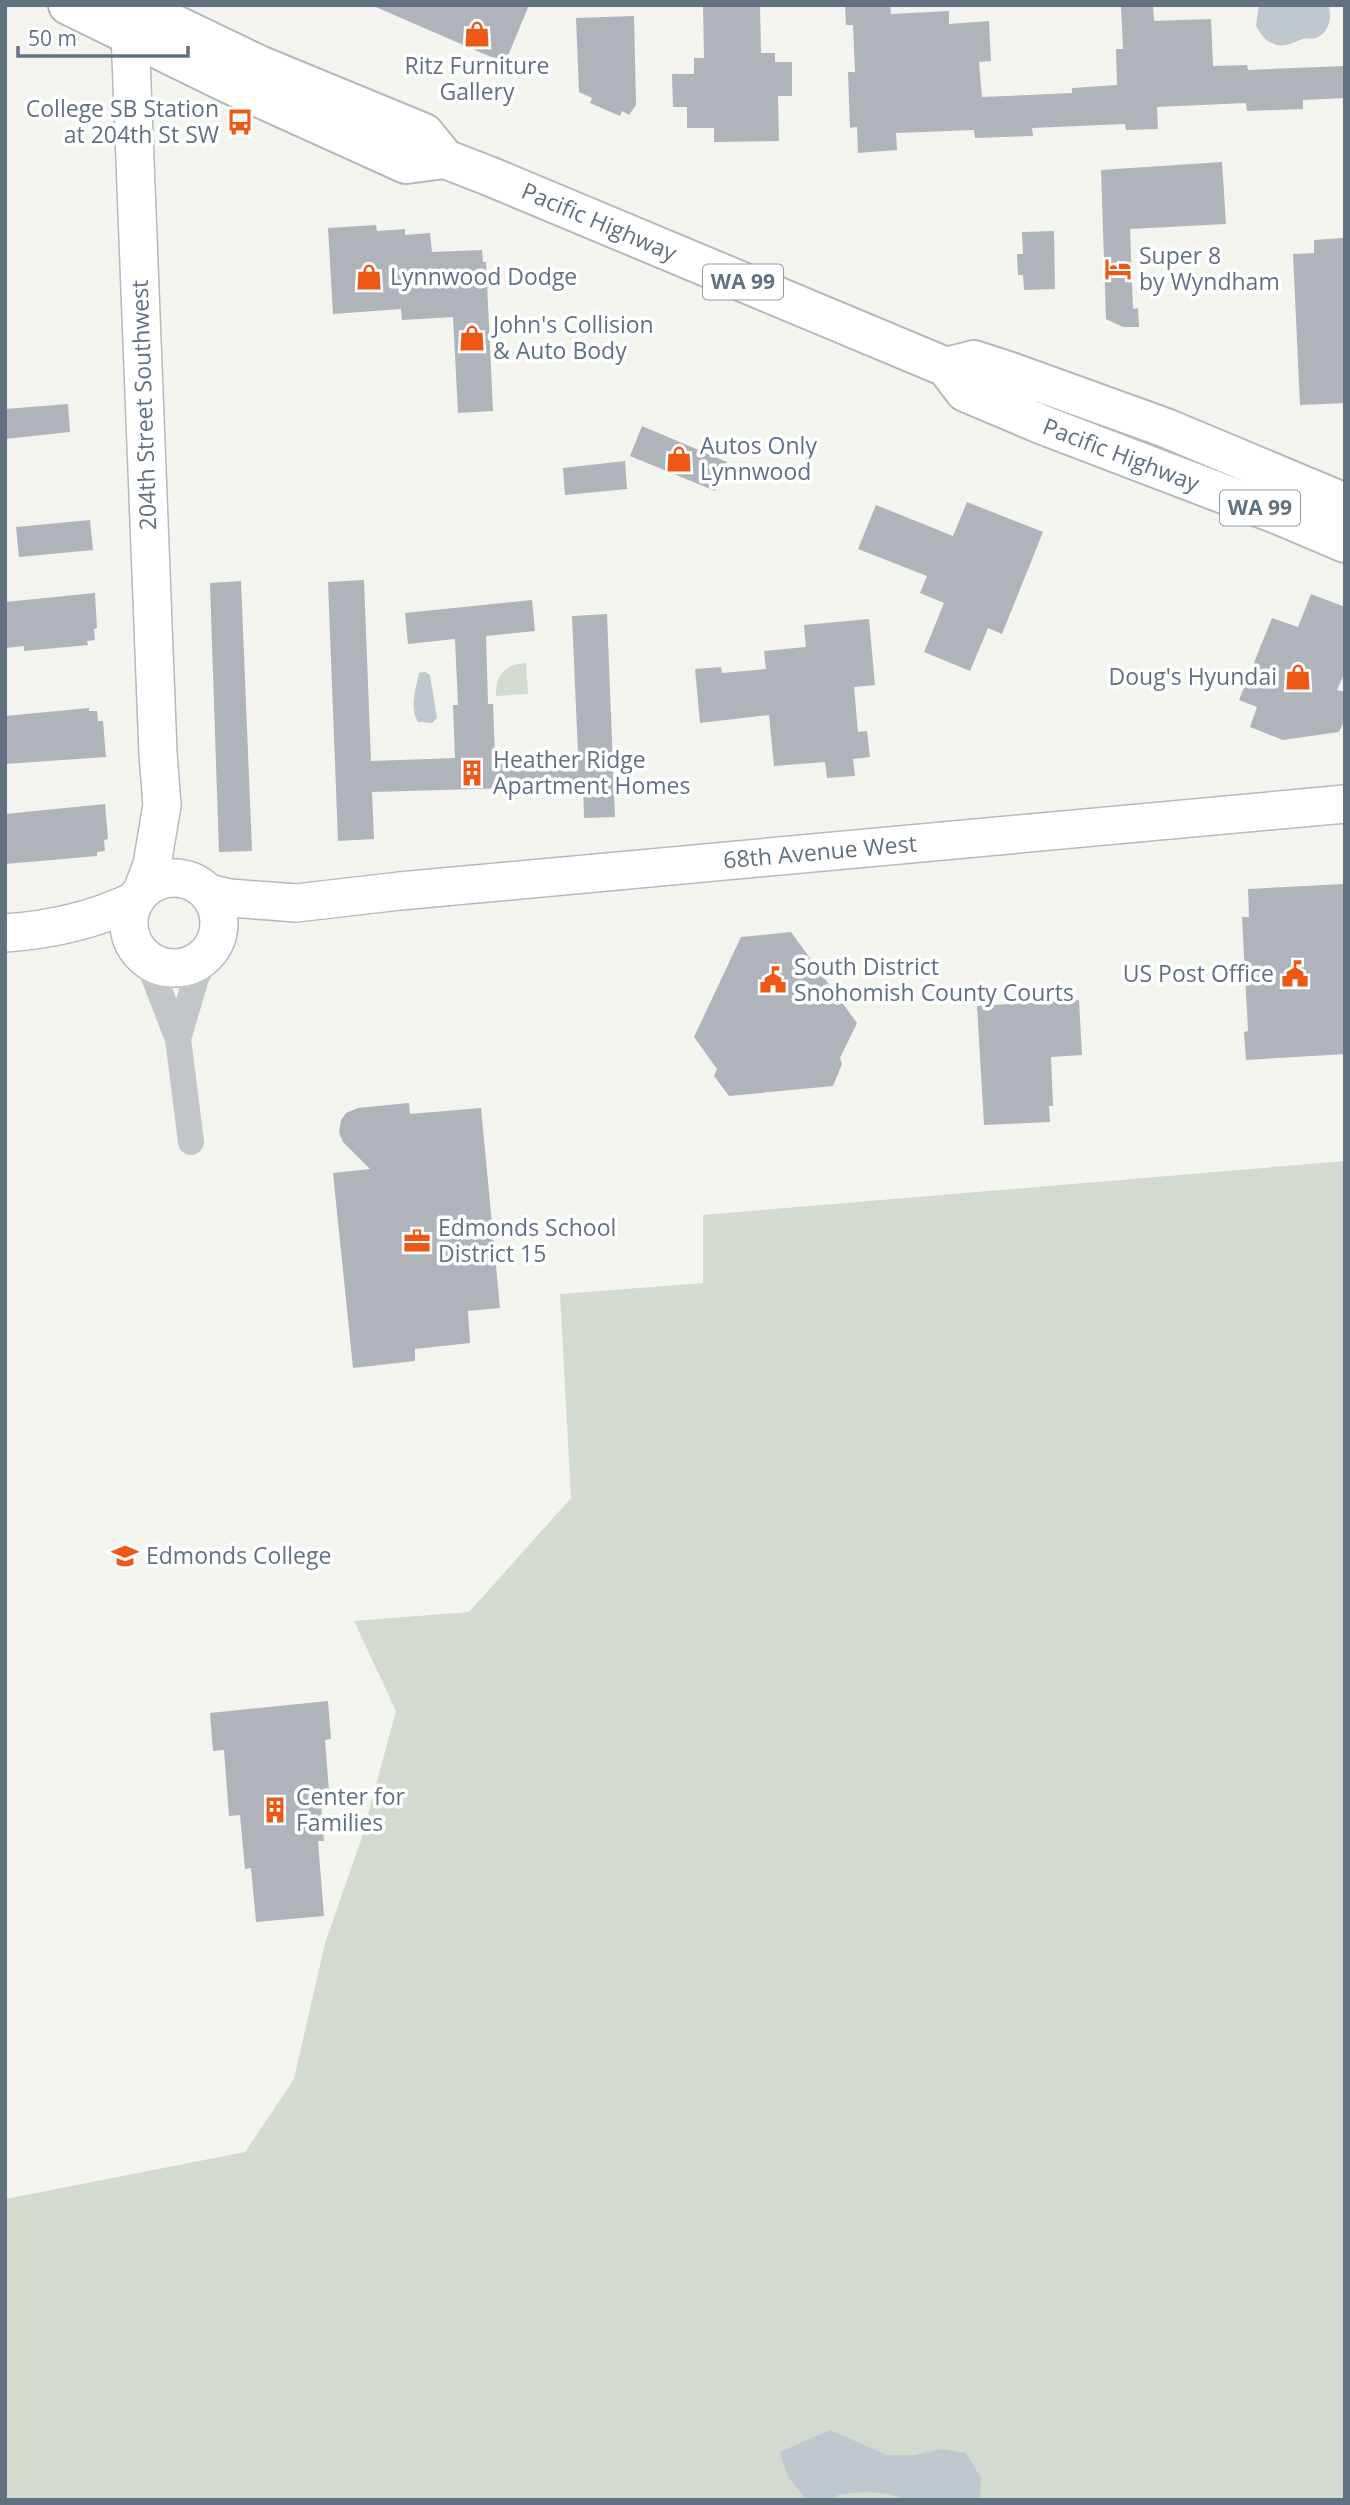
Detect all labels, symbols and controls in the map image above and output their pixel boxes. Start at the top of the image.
scale bar [18,14,187,58]
shop icon: Ritz Furniture Gallery [462,19,492,49]
text: 50 m [28,24,77,52]
place label: Ritz Furniture Gallery [405,49,549,107]
place label: College SB Station at 204th St SW [26,92,219,150]
bus stop icon: College SB Station at 204th St SW [225,107,255,137]
street label: Pacific Highway [517,174,682,268]
place label: Super 8 by Wyndham [1139,239,1280,297]
hotel icon: Super 8 by Wyndham [1103,254,1133,284]
place label: Lynnwood Dodge [390,260,577,292]
shop icon: Lynnwood Dodge [354,262,384,292]
road number: WA 99 [703,264,783,300]
street label: 204th Street Southwest [123,279,163,531]
place label: John's Collision & Auto Body [491,308,654,366]
shop icon: John's Collision & Auto Body [457,323,487,353]
street label: Pacific Highway [1038,409,1205,499]
place label: Autos Only Lynnwood [700,429,817,487]
shop icon: Autos Only Lynnwood [664,444,694,474]
road number: WA 99 [1220,490,1300,526]
place label: Doug's Hyundai [1109,660,1277,692]
shop icon: Doug's Hyundai [1283,662,1313,692]
place label: Heather Ridge Apartment Homes [493,743,690,801]
building icon: Heather Ridge Apartment Homes [457,758,487,788]
street label: 68th Avenue West [722,827,918,875]
place label: South District Snohomish County Courts [794,950,1074,1008]
place label: US Post Office [1123,957,1274,989]
public building icon: US Post Office [1280,959,1310,989]
public building icon: South District Snohomish County Courts [758,965,788,995]
place label: Edmonds School District 15 [438,1211,616,1269]
office icon: Edmonds School District 15 [402,1226,432,1256]
place label: Edmonds College [146,1539,331,1571]
school or university icon: Edmonds College [110,1541,140,1571]
place label: Center for Families [296,1780,406,1838]
building icon: Center for Families [260,1795,290,1825]

